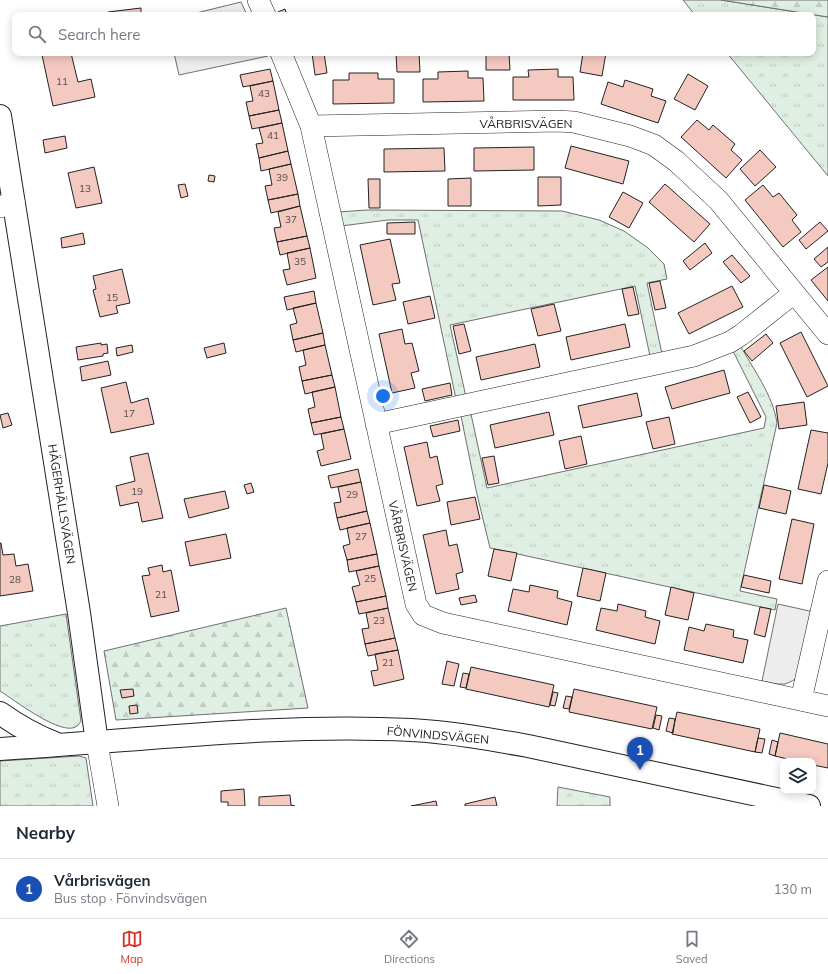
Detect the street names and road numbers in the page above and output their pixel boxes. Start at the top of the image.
street label: VÅRBRISVÄGEN [480,116,572,131]
street label: HÄGERHÄLLSVÄGEN [45,443,79,565]
street label: VÅRBRISVÄGEN [385,499,421,593]
street label: FÖNVINDSVÄGEN [386,723,490,747]

